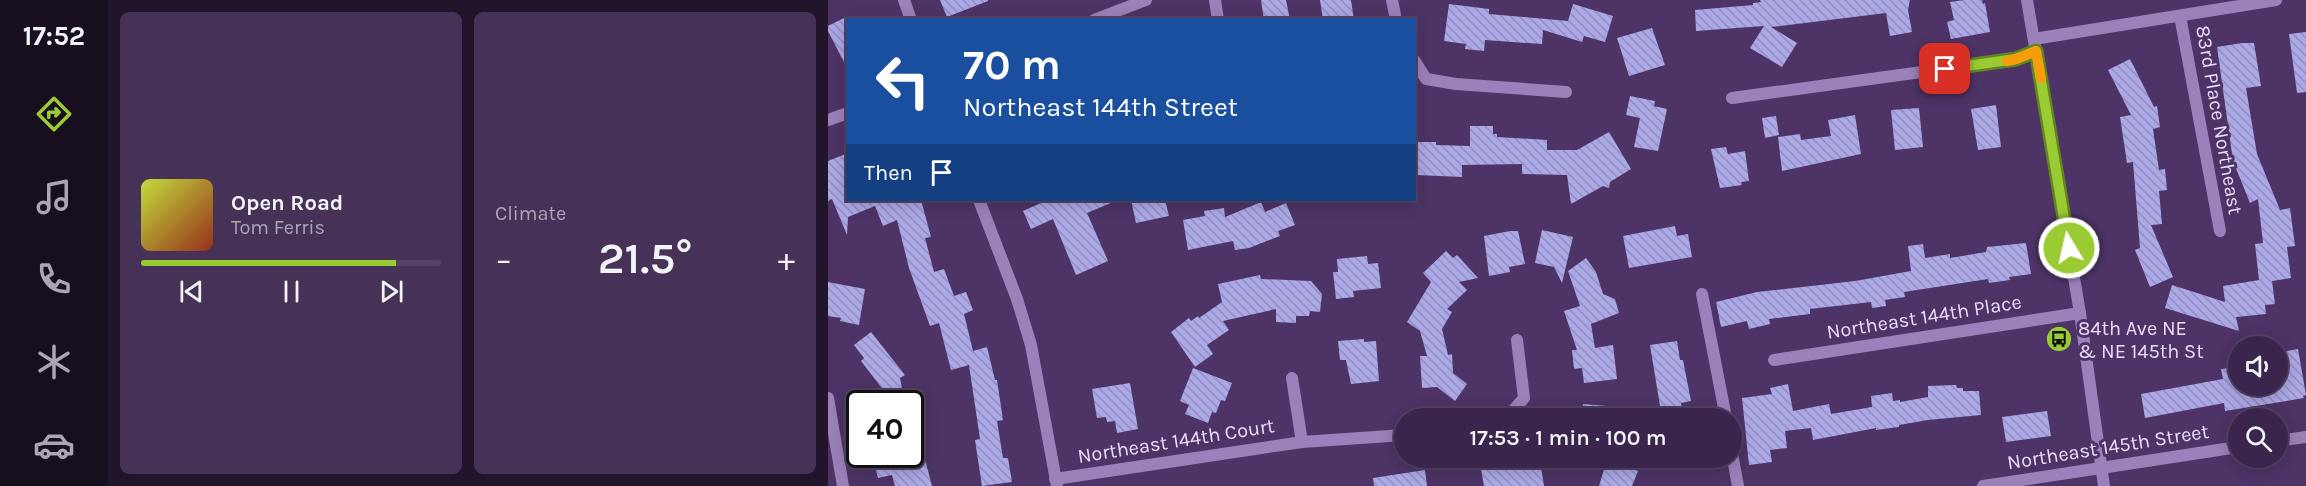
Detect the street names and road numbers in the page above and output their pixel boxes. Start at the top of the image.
street label: 83rd Place Northeast [2191,24,2247,217]
street label: Northeast 144th Place [1825,290,2023,344]
street label: Northeast 144th Court [1076,414,1276,468]
street label: Northeast 145th Street [2006,420,2211,474]

